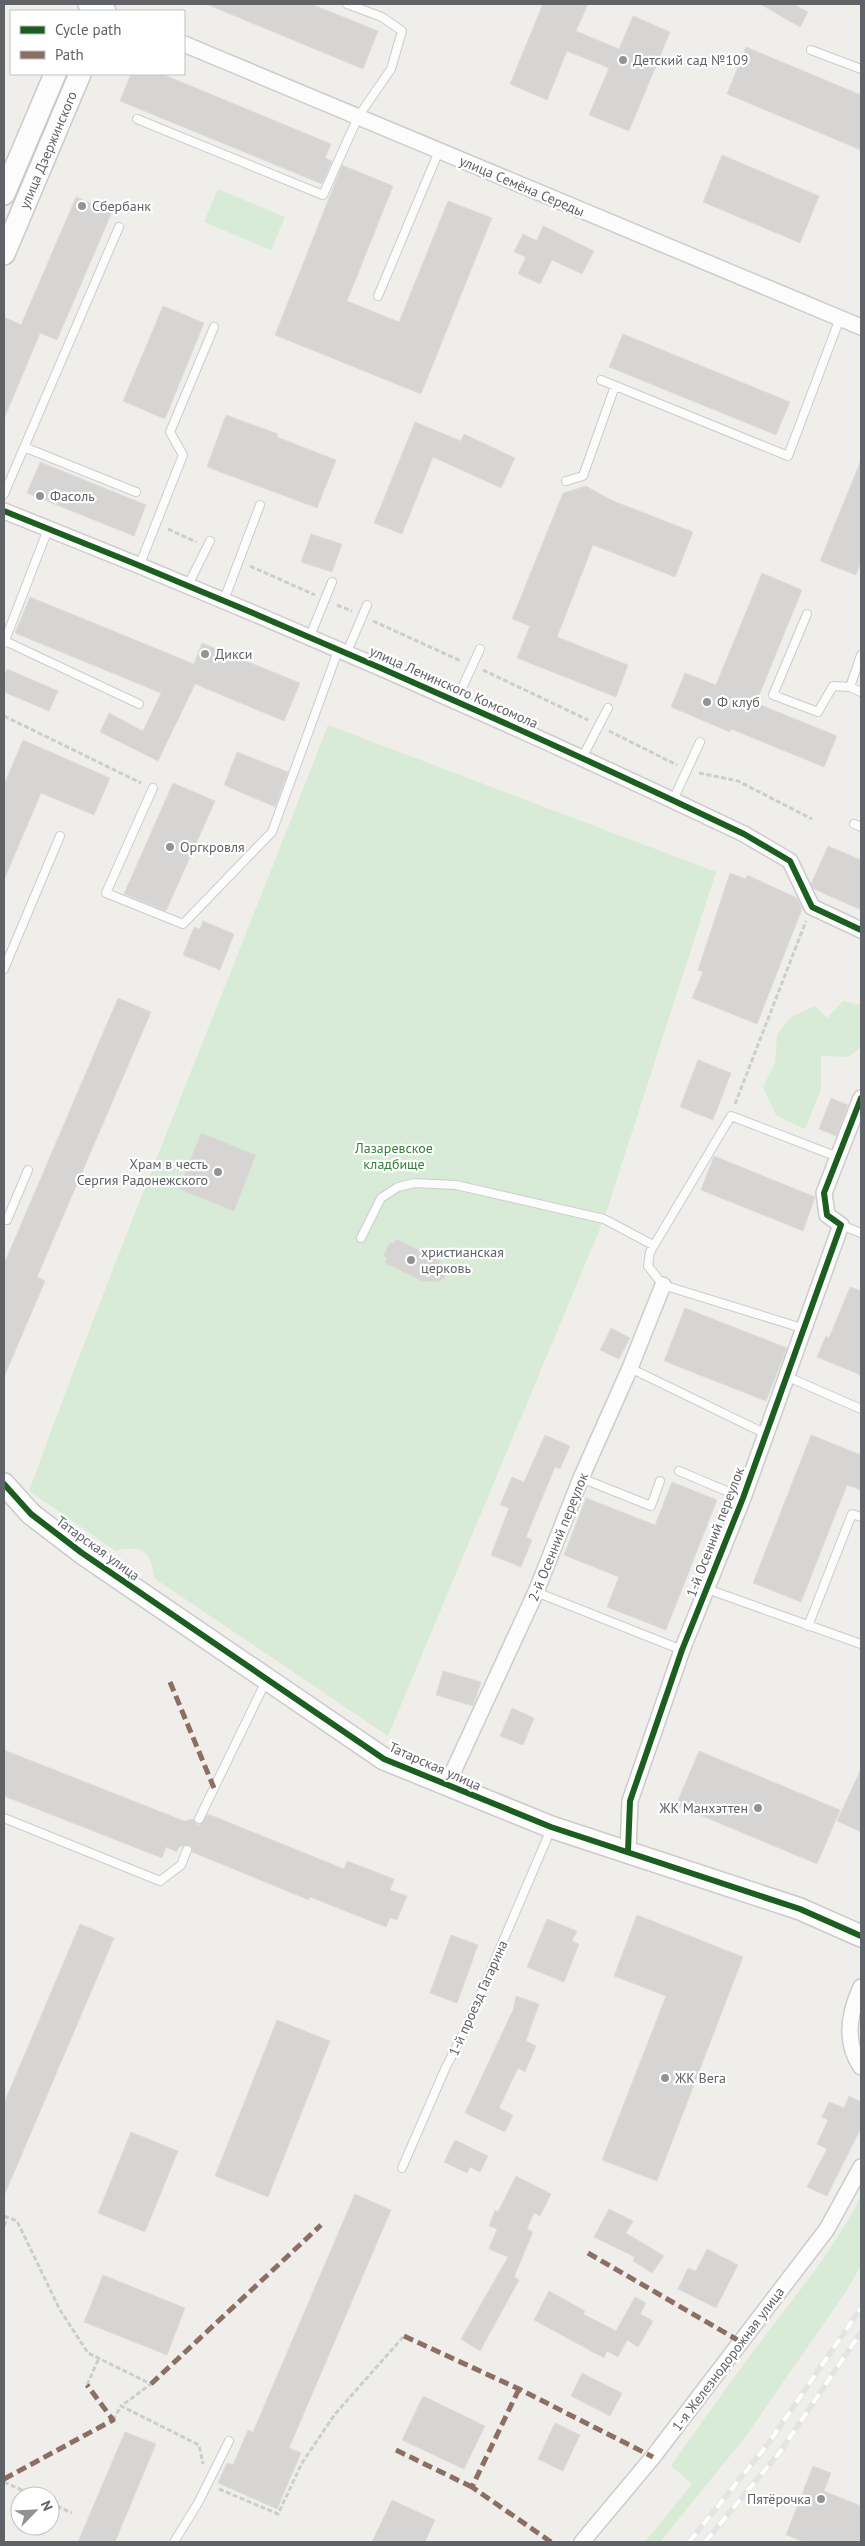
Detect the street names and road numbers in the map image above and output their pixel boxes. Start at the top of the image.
street label: улица Дзержинского [15,88,81,212]
street label: улица Семёна Середы [457,151,587,221]
street label: улица Ленинского Комсомола [367,642,541,732]
street label: 1-й Осенний переулок [682,1464,748,1599]
street label: 2-й Осенний переулок [524,1470,592,1604]
street label: Татарская улица [53,1512,143,1584]
street label: Татарская улица [386,1738,484,1794]
street label: 1-й проезд Гагарина [444,1937,512,2059]
street label: 1-я Железнодорожная улица [668,2283,788,2435]

